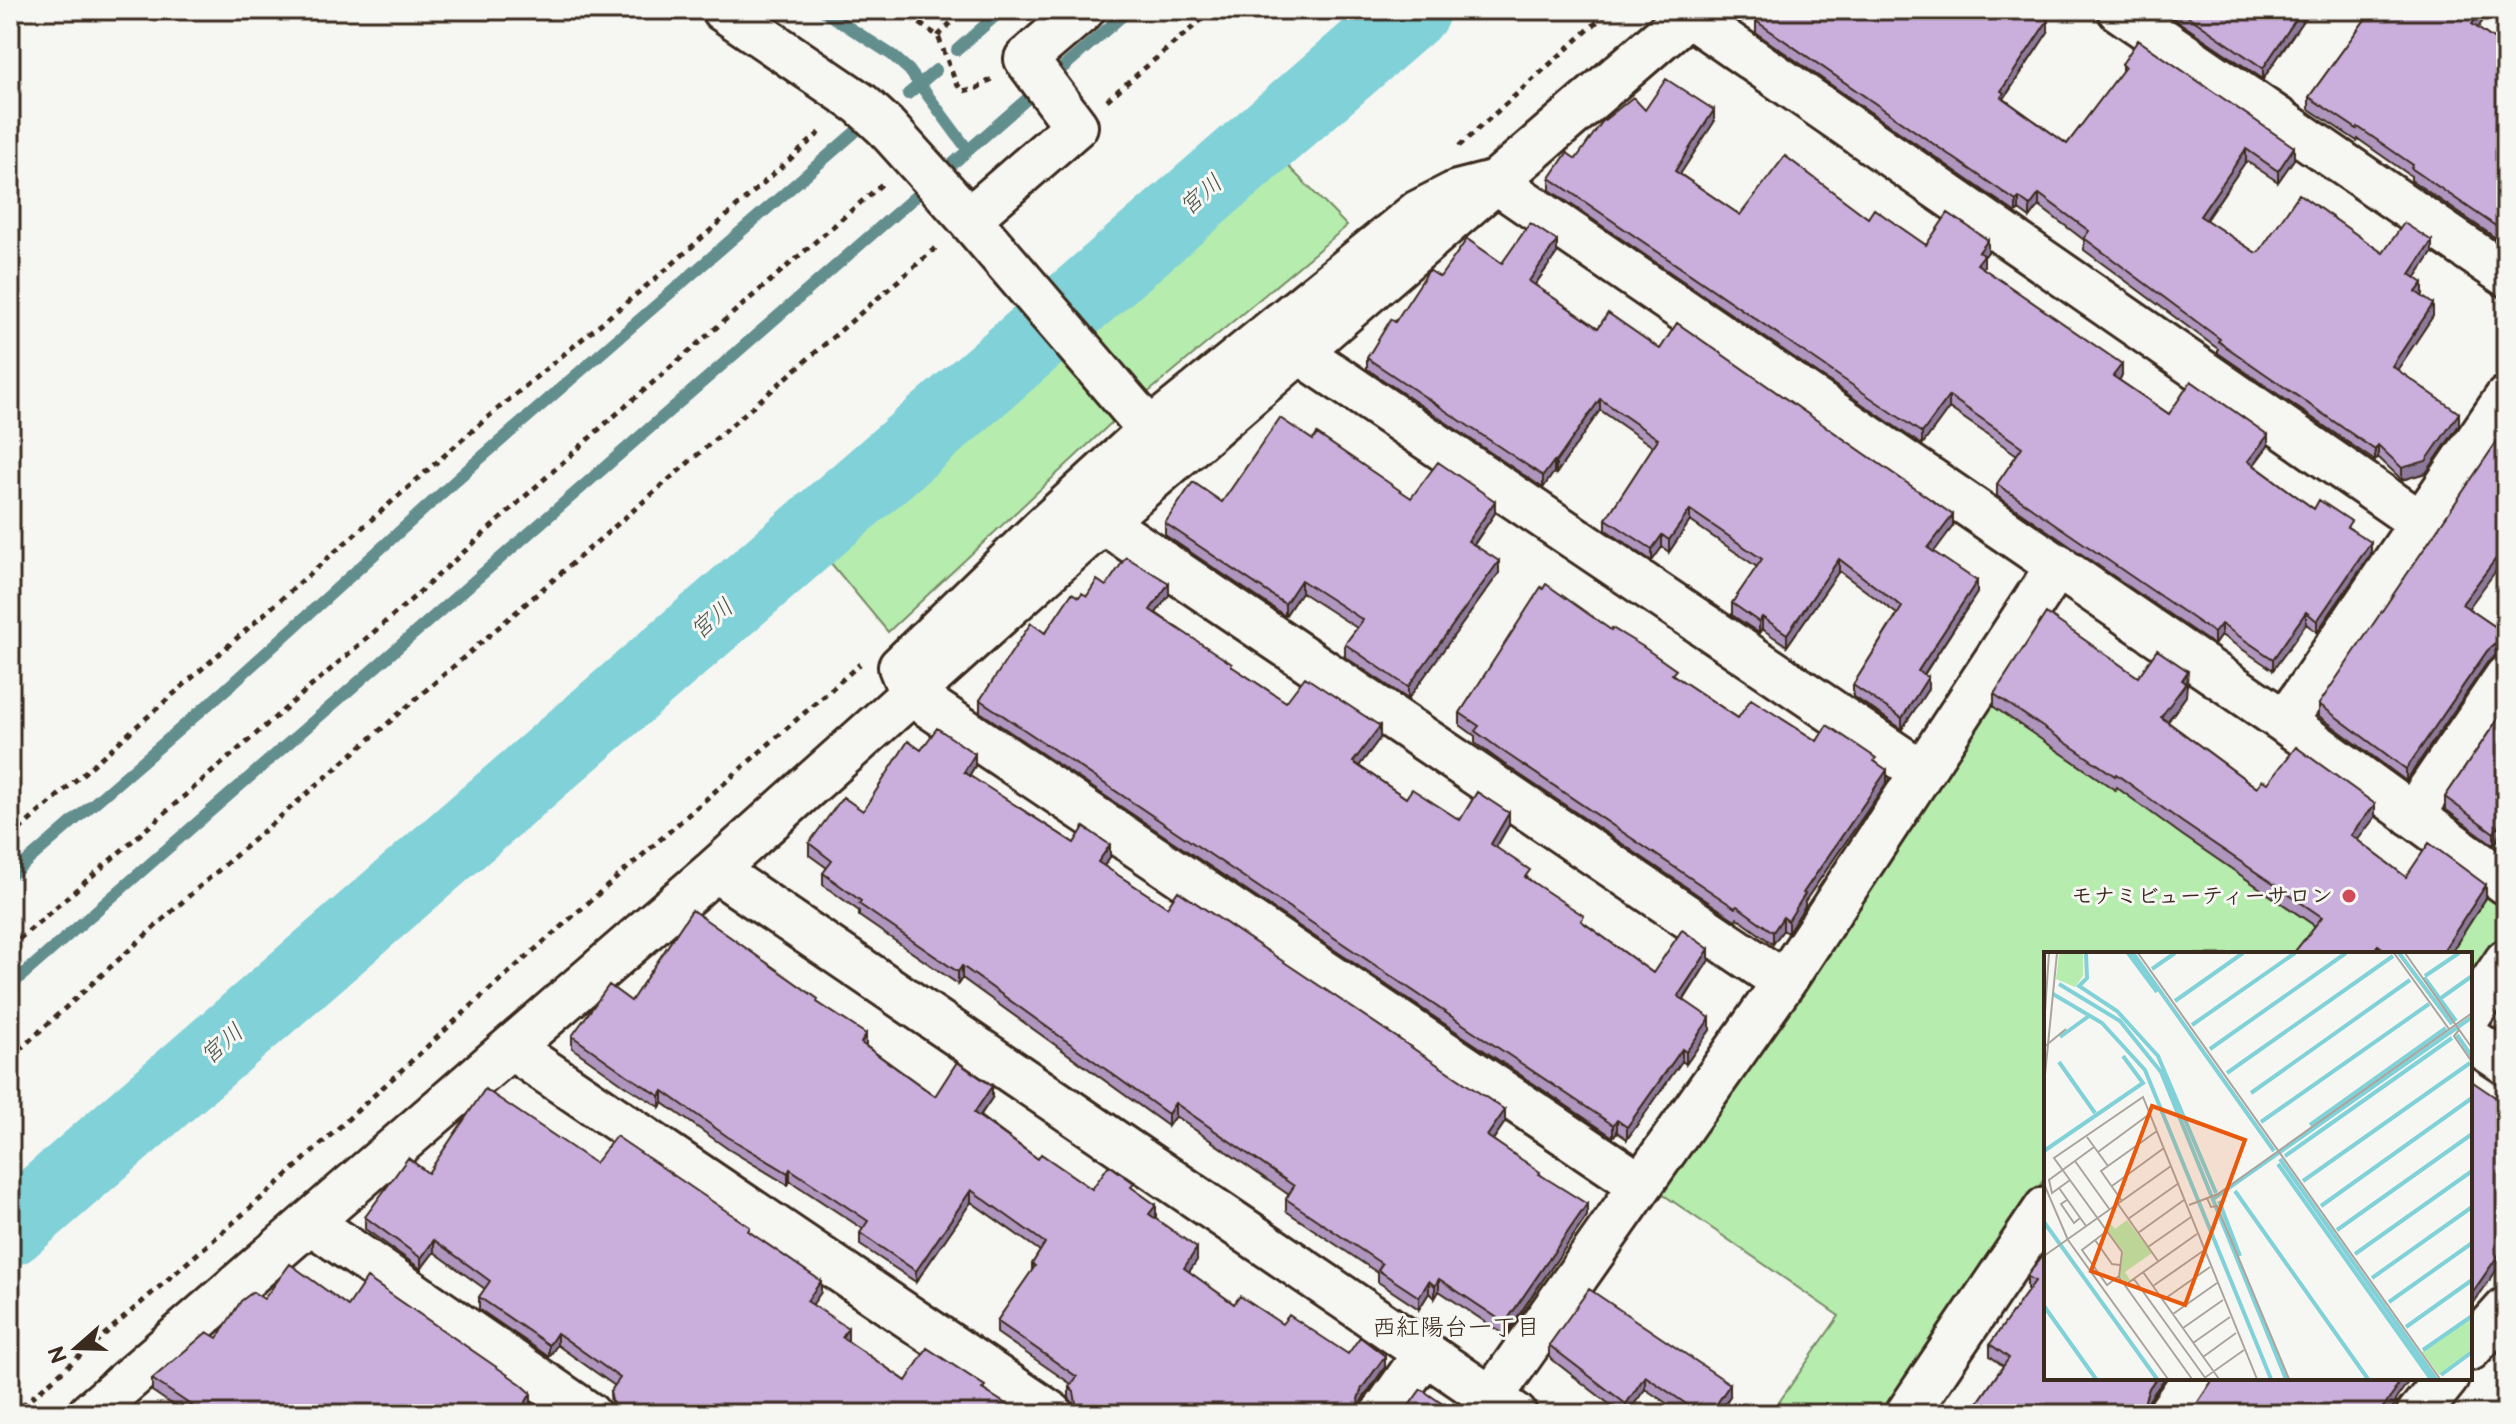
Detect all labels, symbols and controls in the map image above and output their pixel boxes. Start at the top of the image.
water label: 宮川 [1173,168,1229,222]
water label: 宮川 [684,592,740,646]
place label: モナミビューティーサロン [2071,883,2333,910]
marker: モナミビューティーサロン [2340,887,2358,905]
inset map [2044,952,2472,1380]
water label: 宮川 [194,1017,250,1071]
north arrow [36,1308,116,1388]
district label: 西紅陽台一丁目 [1372,1313,1540,1342]
text: N [43,1342,74,1367]

